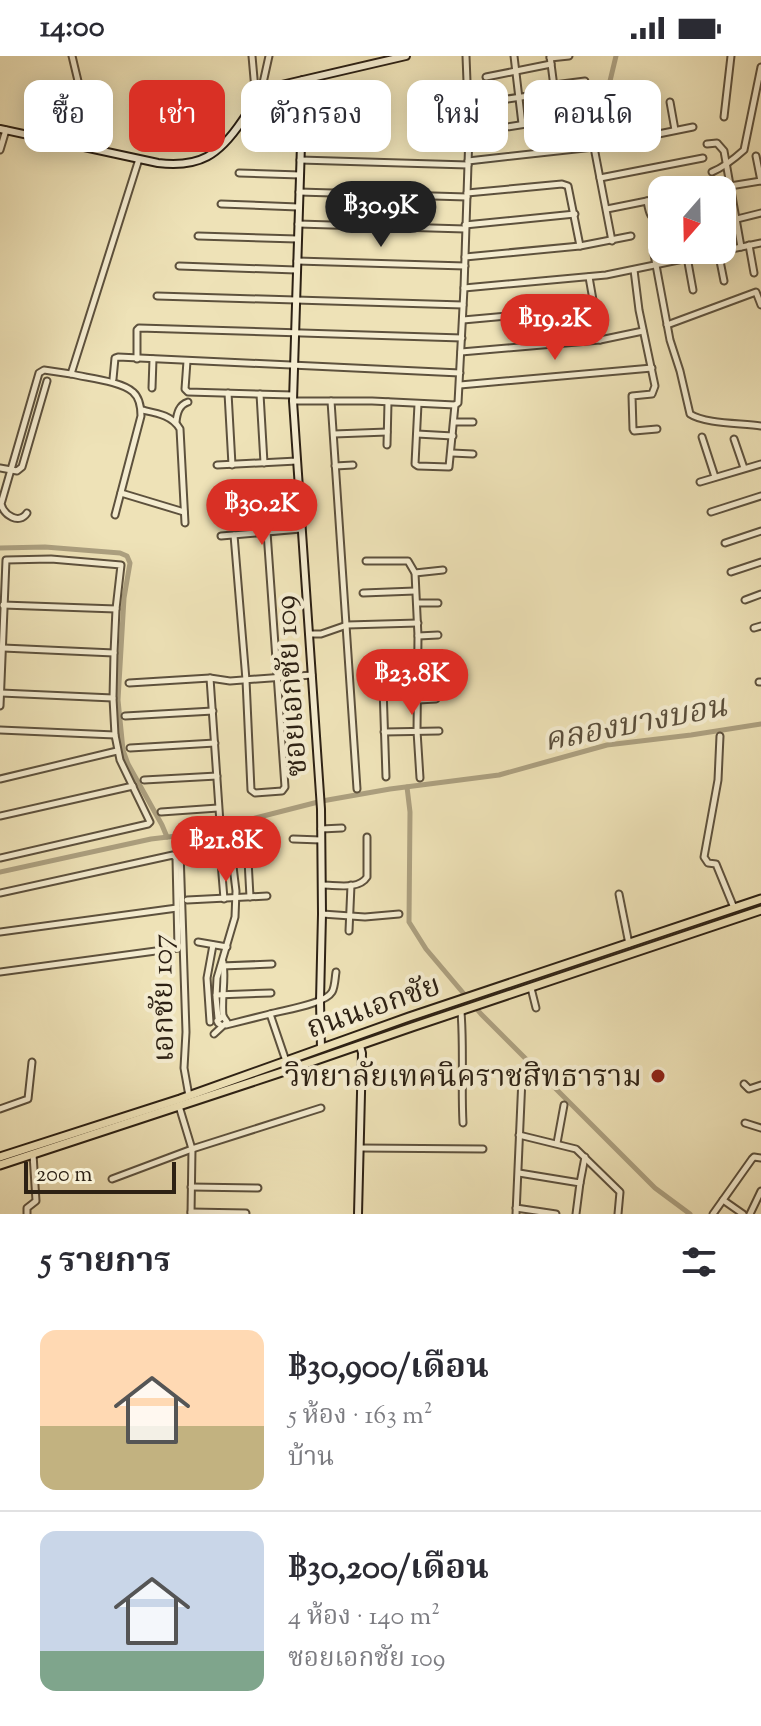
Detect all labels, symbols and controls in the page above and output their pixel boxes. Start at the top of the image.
text: 14:00 [40,7,105,50]
chip: ซื้อ [24,80,113,152]
chip: เช่า [129,80,225,152]
chip: ตัวกรอง [241,80,391,152]
chip: ใหม่ [407,80,508,152]
chip: คอนโด [524,80,661,152]
north arrow [648,176,736,264]
map controls [648,176,736,264]
pin: ฿30.9K [316,181,446,249]
text: ฿30.9K [343,188,419,225]
pin: ฿19.2K [490,294,620,362]
text: ฿19.2K [518,301,592,338]
pin: ฿30.2K [197,479,327,547]
text: ฿30.2K [224,486,300,523]
street label: ซอยเอกชัย 109 [265,594,320,778]
pin: ฿23.8K [347,649,477,717]
text: ฿23.8K [374,656,450,693]
water label: คลองบางบอน [540,684,732,765]
pin: ฿21.8K [161,816,291,884]
text: ฿21.8K [189,823,263,860]
street label: เอกชัย 107 [142,933,187,1063]
street label: ถนนเอกชัย [301,965,447,1051]
place label: วิทยาลัยเทคนิคราชสิทธาราม [285,1057,642,1100]
marker: วิทยาลัยเทคนิคราชสิทธาราม [649,1067,667,1085]
scale bar [24,1158,176,1194]
text: 200 m [36,1160,92,1192]
text: 5 รายการ [40,1238,171,1287]
icon: filters [677,1240,721,1284]
text: ฿30,900/เดือน [288,1344,489,1393]
icon: home [104,1362,200,1458]
text: 5 ห้อง · 163 m² [288,1398,433,1435]
text: บ้าน [288,1440,334,1477]
text: ฿30,200/เดือน [288,1545,489,1594]
icon: home [104,1563,200,1659]
text: 4 ห้อง · 140 m² [288,1599,440,1636]
text: ซอยเอกชัย 109 [288,1641,445,1678]

